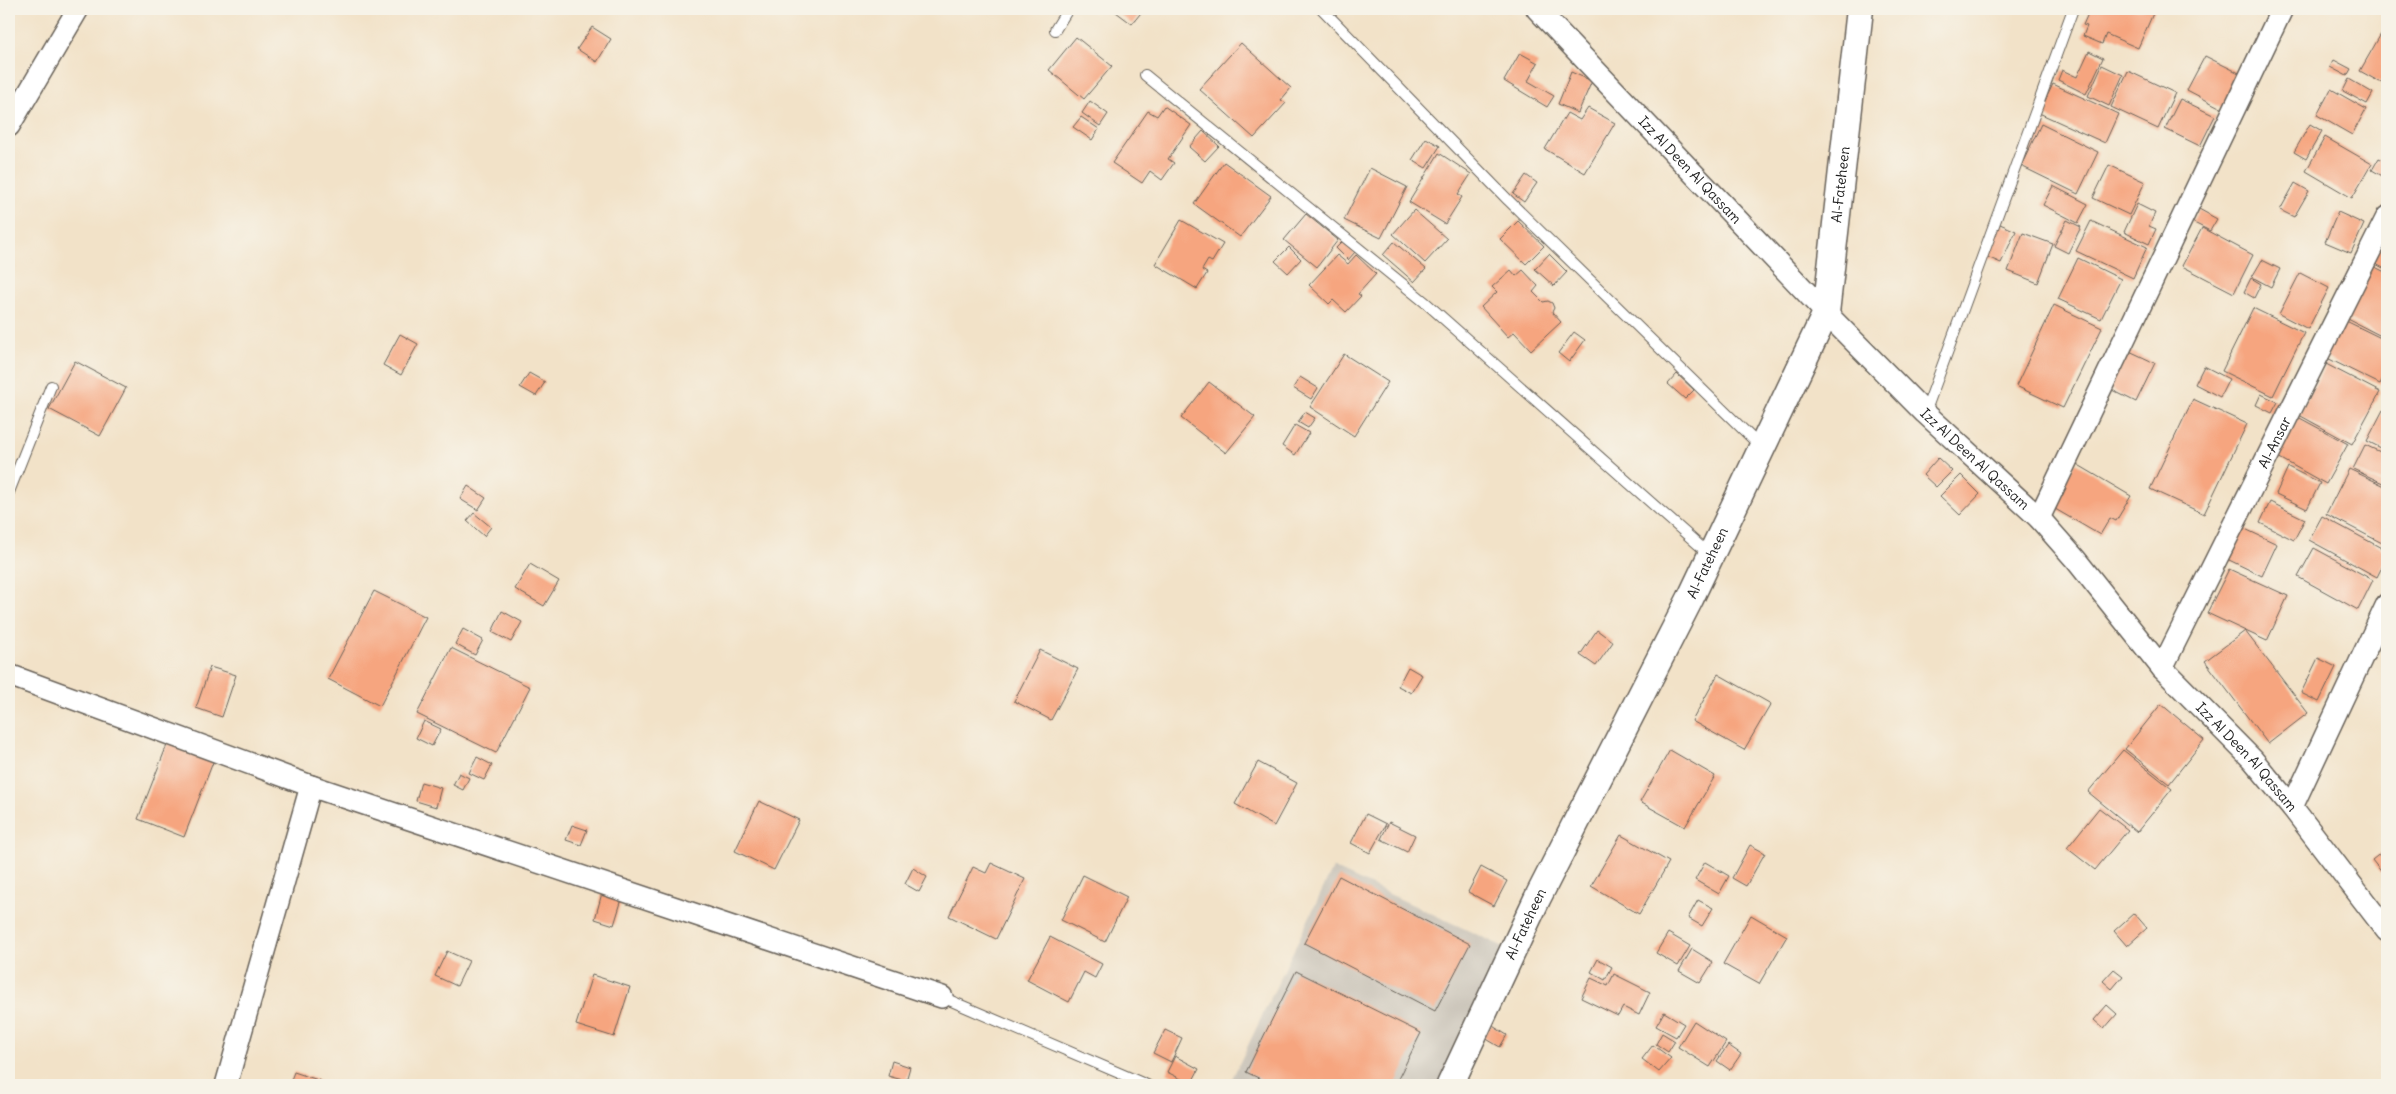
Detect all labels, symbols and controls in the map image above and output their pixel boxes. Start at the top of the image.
street label: Izz Al Deen Al Qassam [1635,112,1745,228]
street label: Al-Fateheen [1827,145,1854,224]
street label: Izz Al Deen Al Qassam [1916,404,2033,514]
street label: Al-Ansar [2254,413,2295,471]
street label: Al-Fateheen [1683,524,1732,602]
street label: Izz Al Deen Al Qassam [2192,699,2301,815]
street label: Al-Fateheen [1501,885,1550,962]

